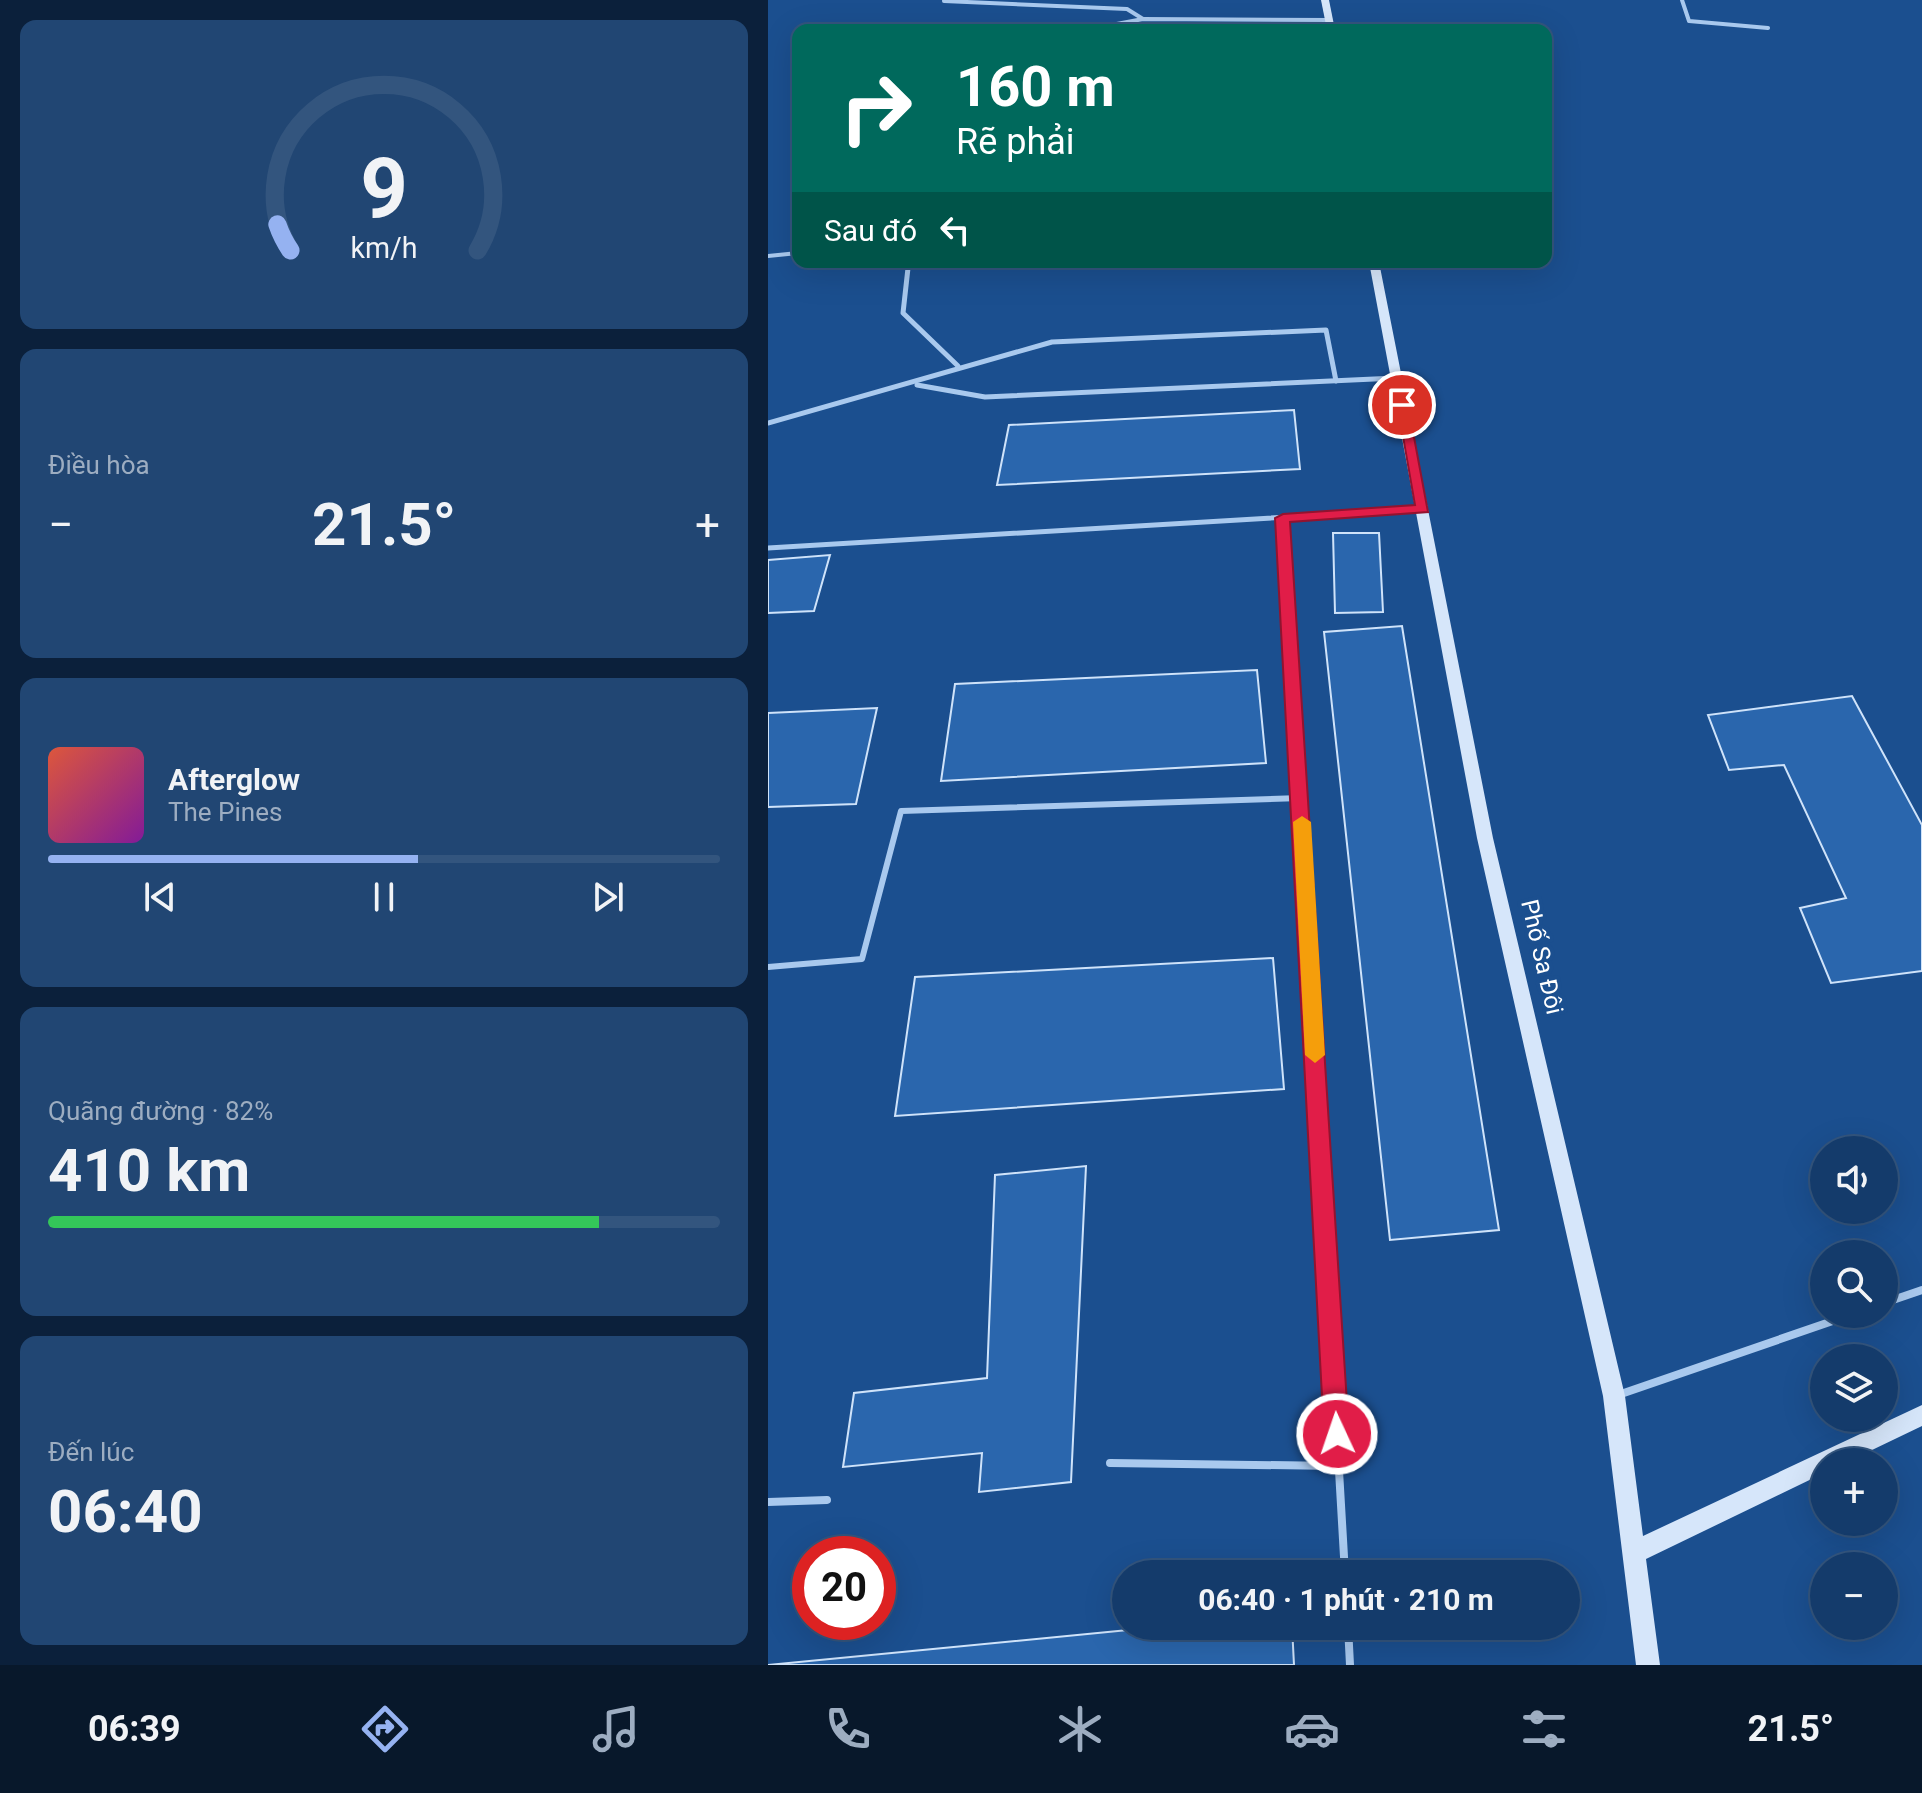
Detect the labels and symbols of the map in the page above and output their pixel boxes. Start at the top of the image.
pin [1368,371,1436,439]
street label: Phố Sa Đôi [1515,897,1569,1017]
position arrow [1295,1392,1379,1476]
speed limit sign: 20 [792,1536,896,1640]

